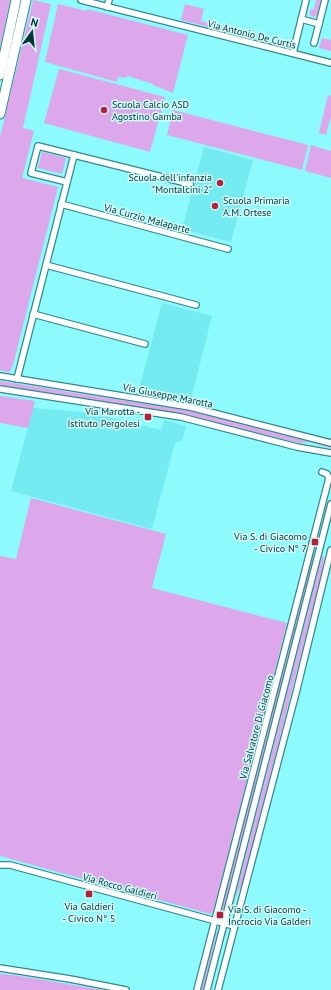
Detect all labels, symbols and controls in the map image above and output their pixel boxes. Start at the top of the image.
north arrow [12,12,52,52]
text: N [29,15,40,30]
street label: Via Antonio De Curtis [205,17,298,52]
place label: Scuola Calcio ASD Agostino Gamba [112,98,189,123]
marker: Scuola Calcio ASD Agostino Gamba [99,105,109,115]
place label: Scuola dell'infanzia "Montalcini 2" [129,171,212,196]
marker: Scuola dell'infanzia "Montalcini 2" [215,178,225,188]
place label: Scuola Primaria A.M. Ortese [223,194,290,219]
street label: Via Curzio Malaparte [101,200,191,236]
marker: Scuola Primaria A.M. Ortese [210,201,220,211]
street label: Via Giuseppe Marotta [121,380,214,411]
place label: Via Marotta - Istituto Pergolesi [67,405,140,430]
marker: Via Marotta - Istituto Pergolesi [143,412,153,422]
place label: Via S. di Giacomo - Civico N° 7 [233,530,307,555]
marker: Via S. di Giacomo - Civico N° 7 [310,537,320,547]
street label: Via Salvatore Di Giacomo [236,674,277,782]
street label: Via Rocco Galdieri [80,870,159,903]
marker: Via Galdieri - Civico N° 5 [84,889,94,899]
place label: Via Galdieri - Civico N° 5 [63,900,115,925]
place label: Via S. di Giacomo - Incrocio Via Galderi [227,903,311,928]
marker: Via S. di Giacomo - Incrocio Via Galderi [215,910,225,920]

